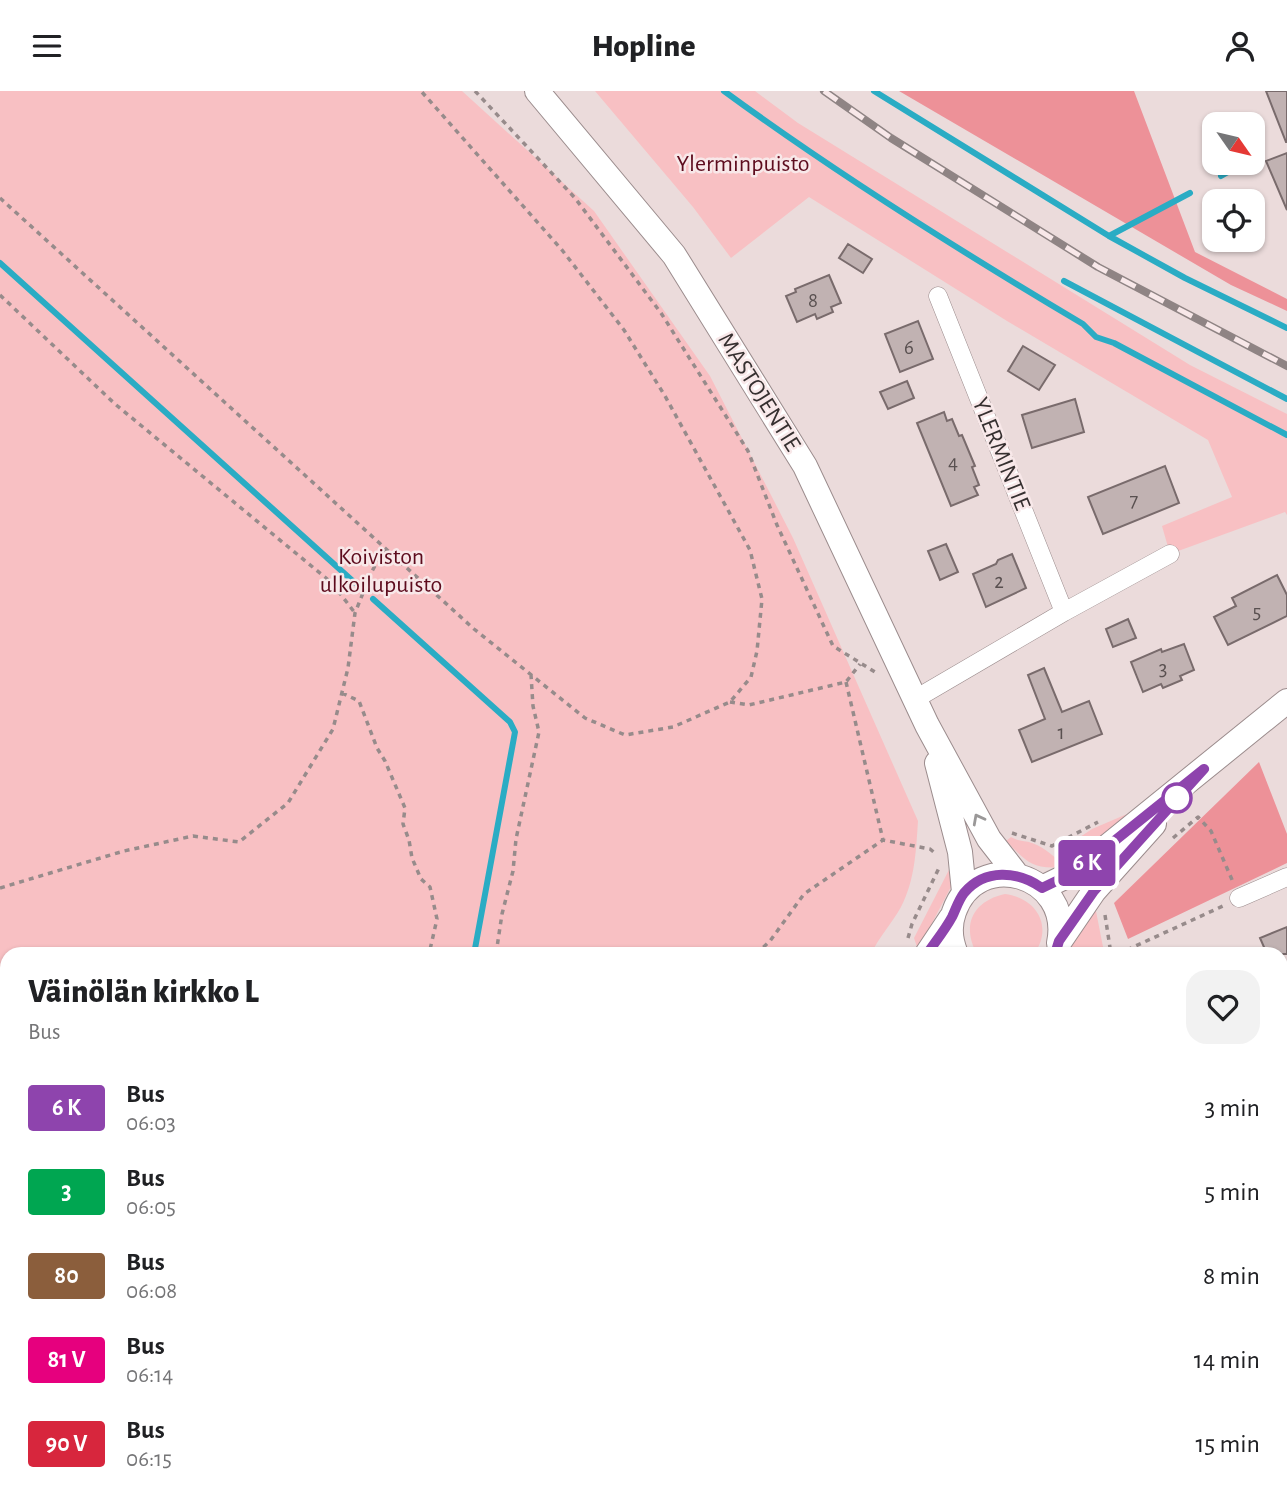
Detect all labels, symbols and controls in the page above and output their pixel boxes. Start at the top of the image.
icon: menu [28,27,66,65]
icon: person [1221,27,1259,65]
text: Hopline [591,30,696,62]
north arrow [1202,112,1265,175]
map controls [1202,112,1265,252]
park label: Ylerminpuisto [676,152,810,176]
button: locate [1202,189,1265,252]
house number: 8 [808,290,818,311]
street label: MASTOJENTIE [713,329,805,456]
house number: 6 [904,337,914,358]
street label: YLERMINTIE [968,394,1035,514]
house number: 4 [948,452,958,473]
house number: 7 [1130,490,1139,511]
park label: Koiviston ulkoilupuisto [320,545,442,597]
house number: 2 [994,571,1004,592]
house number: 5 [1253,601,1261,622]
house number: 3 [1159,658,1167,679]
house number: 1 [1057,722,1065,743]
unlabelled marker [1162,783,1192,813]
one-way arrow [973,814,987,826]
line badge: 6 K [1047,840,1127,886]
text: 6 K [1072,851,1102,875]
button: heart [1186,970,1260,1044]
text: Väinölän kirkko L [28,976,259,1009]
text: Bus [28,1021,61,1044]
text: Bus [126,1081,165,1107]
text: 3 min [1204,1095,1260,1121]
text: 6 K [52,1096,81,1120]
text: 06:03 [126,1112,176,1135]
text: Bus [126,1165,165,1191]
text: 5 min [1204,1179,1260,1205]
text: 3 [61,1180,72,1204]
text: 06:05 [126,1196,176,1219]
text: Bus [126,1249,165,1275]
text: 8 min [1203,1263,1260,1289]
text: 80 [54,1264,79,1288]
text: 06:08 [126,1280,177,1303]
text: Bus [126,1333,165,1359]
text: 14 min [1194,1347,1260,1373]
text: 81 V [47,1348,86,1372]
text: 06:14 [126,1364,173,1387]
text: Bus [126,1417,165,1443]
text: 15 min [1195,1431,1260,1457]
text: 90 V [46,1432,87,1456]
text: 06:15 [126,1448,172,1471]

